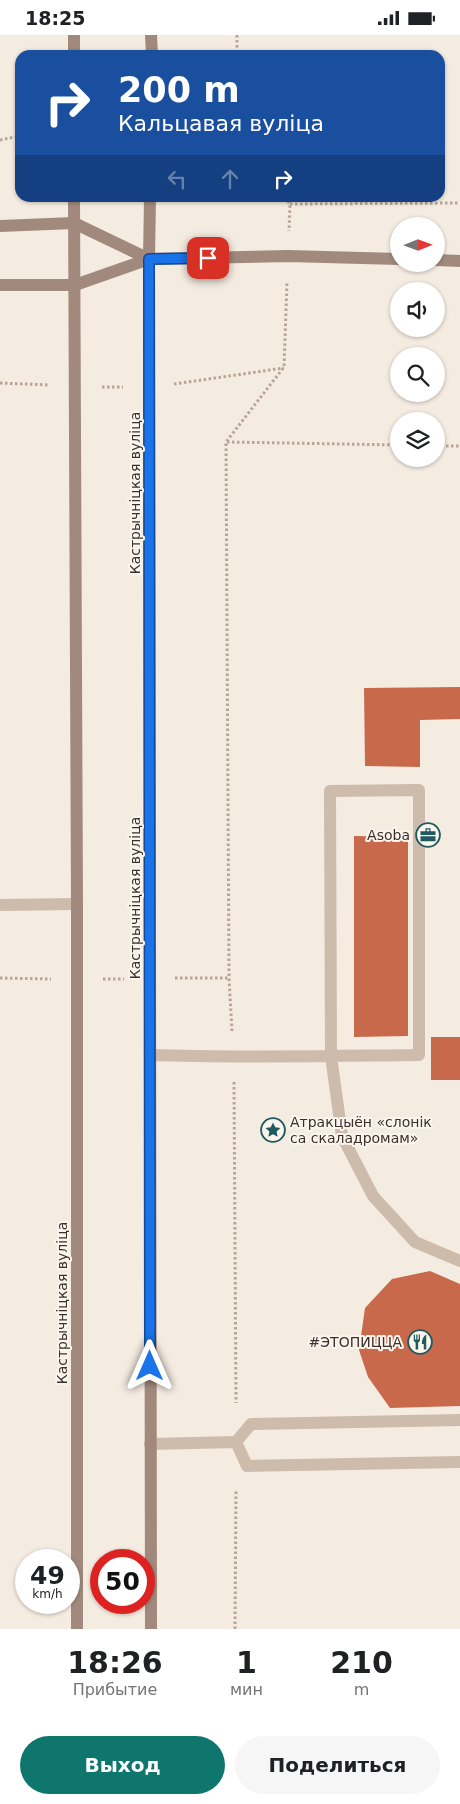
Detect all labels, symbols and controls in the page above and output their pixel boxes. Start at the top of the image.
text: 18:25 [25,7,85,29]
icon: right [35,70,100,135]
text: 200 m [118,70,240,110]
text: Кальцавая вуліца [118,111,324,136]
icon: left [163,165,191,193]
icon: ahead [216,165,244,193]
icon: right [269,165,297,193]
north arrow [390,217,445,273]
map controls [390,217,445,467]
pin [187,237,229,279]
icon: arrive [194,244,222,272]
button: sound [390,282,445,337]
button: search [390,347,445,402]
street label: Кастрычніцкая вуліца [127,412,143,574]
button: layers [390,412,445,467]
street label: Кастрычніцкая вуліца [127,817,143,979]
office icon: Asoba [415,822,441,848]
place label: Asoba [367,827,410,843]
place label: Атракцыён «слонік са скаладромам» [290,1114,432,1146]
place icon: Атракцыён «слонік са скаладромам» [260,1117,286,1143]
street label: Кастрычніцкая вуліца [54,1222,70,1384]
restaurant icon: #ЭТОПИЦЦА [407,1329,433,1355]
place label: #ЭТОПИЦЦА [309,1334,402,1350]
position arrow [123,1339,175,1391]
speed limit sign: 50 [90,1549,155,1614]
text: 49 [30,1561,65,1590]
text: km/h [32,1587,63,1601]
text: 18:26 [67,1645,163,1680]
text: 1 [236,1645,257,1680]
text: 210 [330,1645,393,1680]
text: Прибытие [73,1680,157,1699]
text: мин [230,1680,263,1699]
text: m [354,1680,369,1699]
button: Выход [20,1736,225,1794]
button: Поделиться [235,1736,440,1794]

